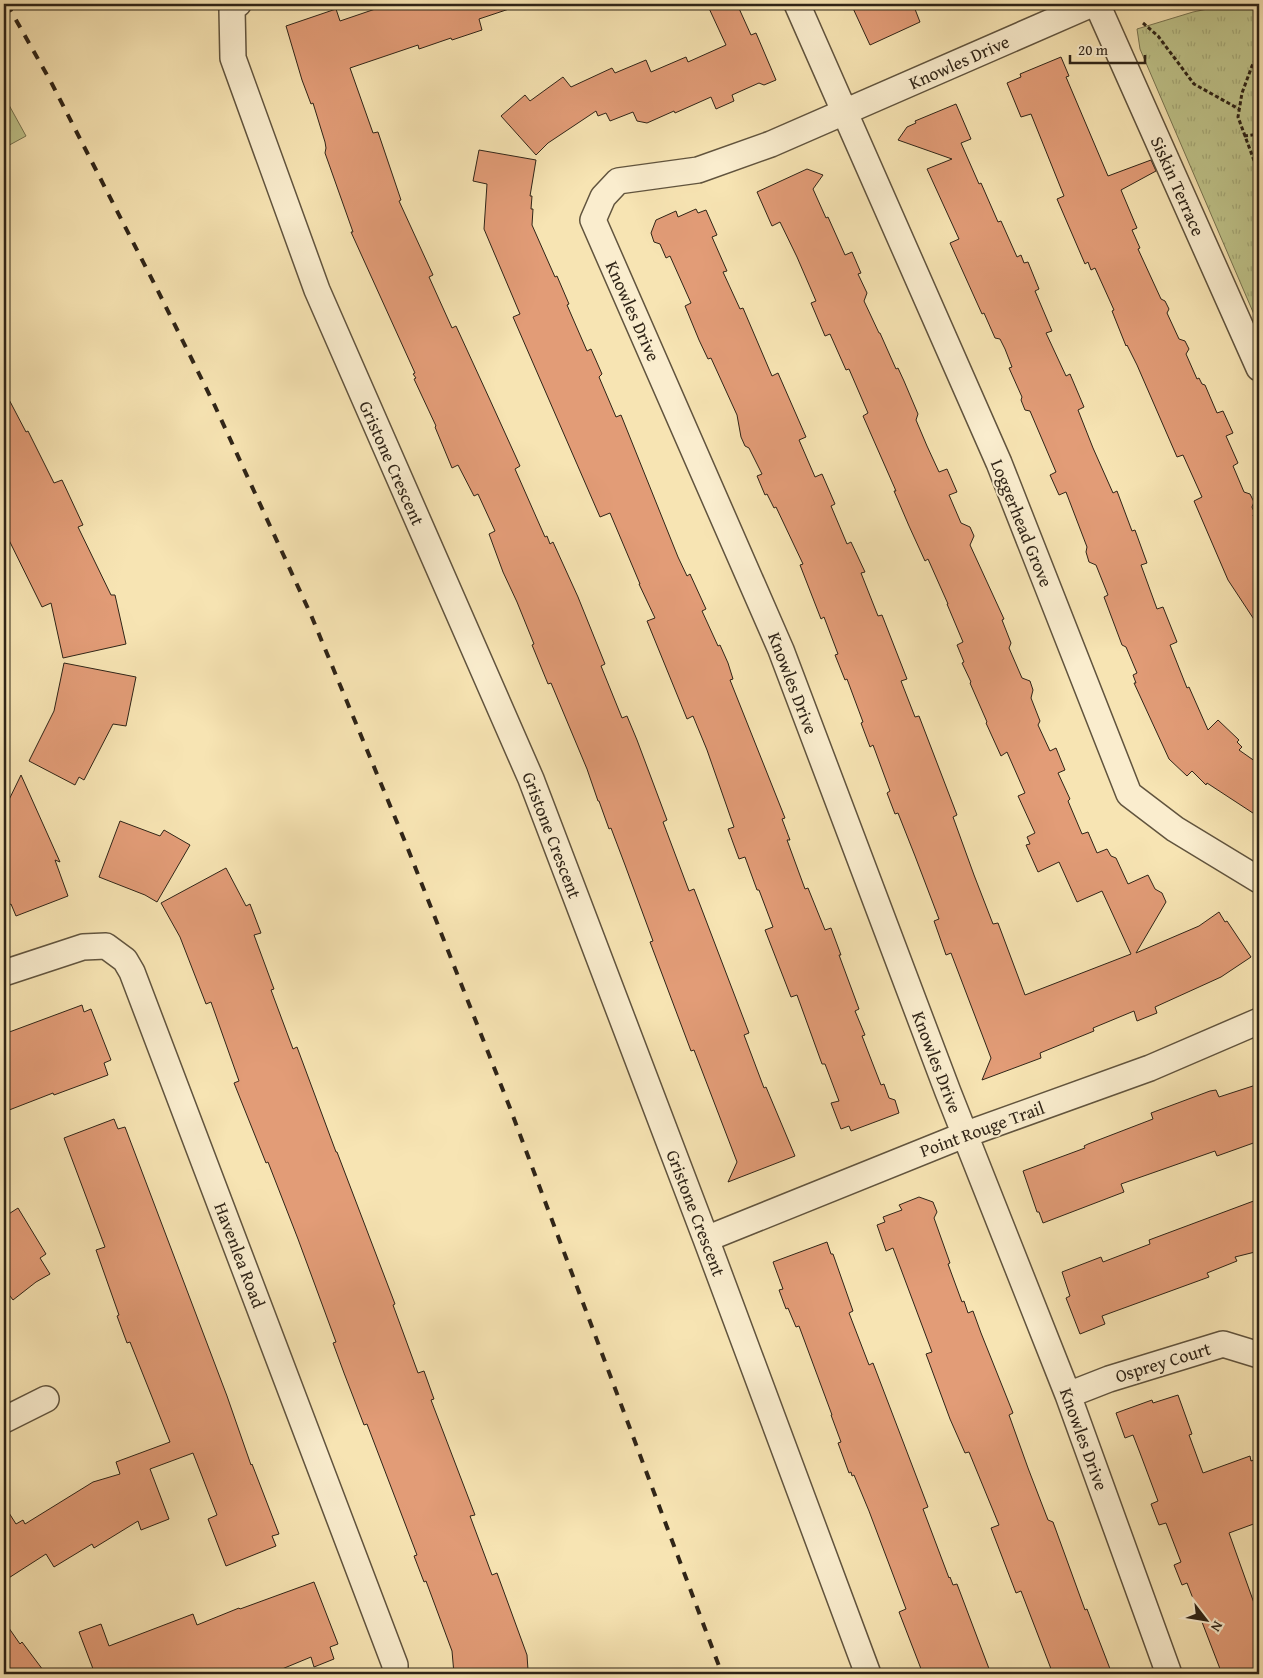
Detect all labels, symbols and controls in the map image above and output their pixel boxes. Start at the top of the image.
street label: Knowles Drive [904,28,1014,96]
scale bar [1070,32,1146,64]
text: 20 m [1078,39,1109,60]
street label: Siskin Terrace [1144,132,1212,240]
street label: Knowles Drive [599,256,667,366]
street label: Gristone Crescent [352,396,432,530]
street label: Loggerhead Grove [984,455,1060,591]
street label: Knowles Drive [761,628,825,738]
street label: Gristone Crescent [515,768,589,903]
street label: Knowles Drive [905,1007,969,1117]
street label: Point Rouge Trail [916,1094,1048,1164]
street label: Gristone Crescent [659,1146,733,1281]
street label: Havenlea Road [208,1198,273,1312]
street label: Osprey Court [1112,1334,1215,1389]
street label: Knowles Drive [1053,1384,1115,1494]
north arrow [1180,1596,1230,1646]
text: N [1206,1618,1228,1636]

